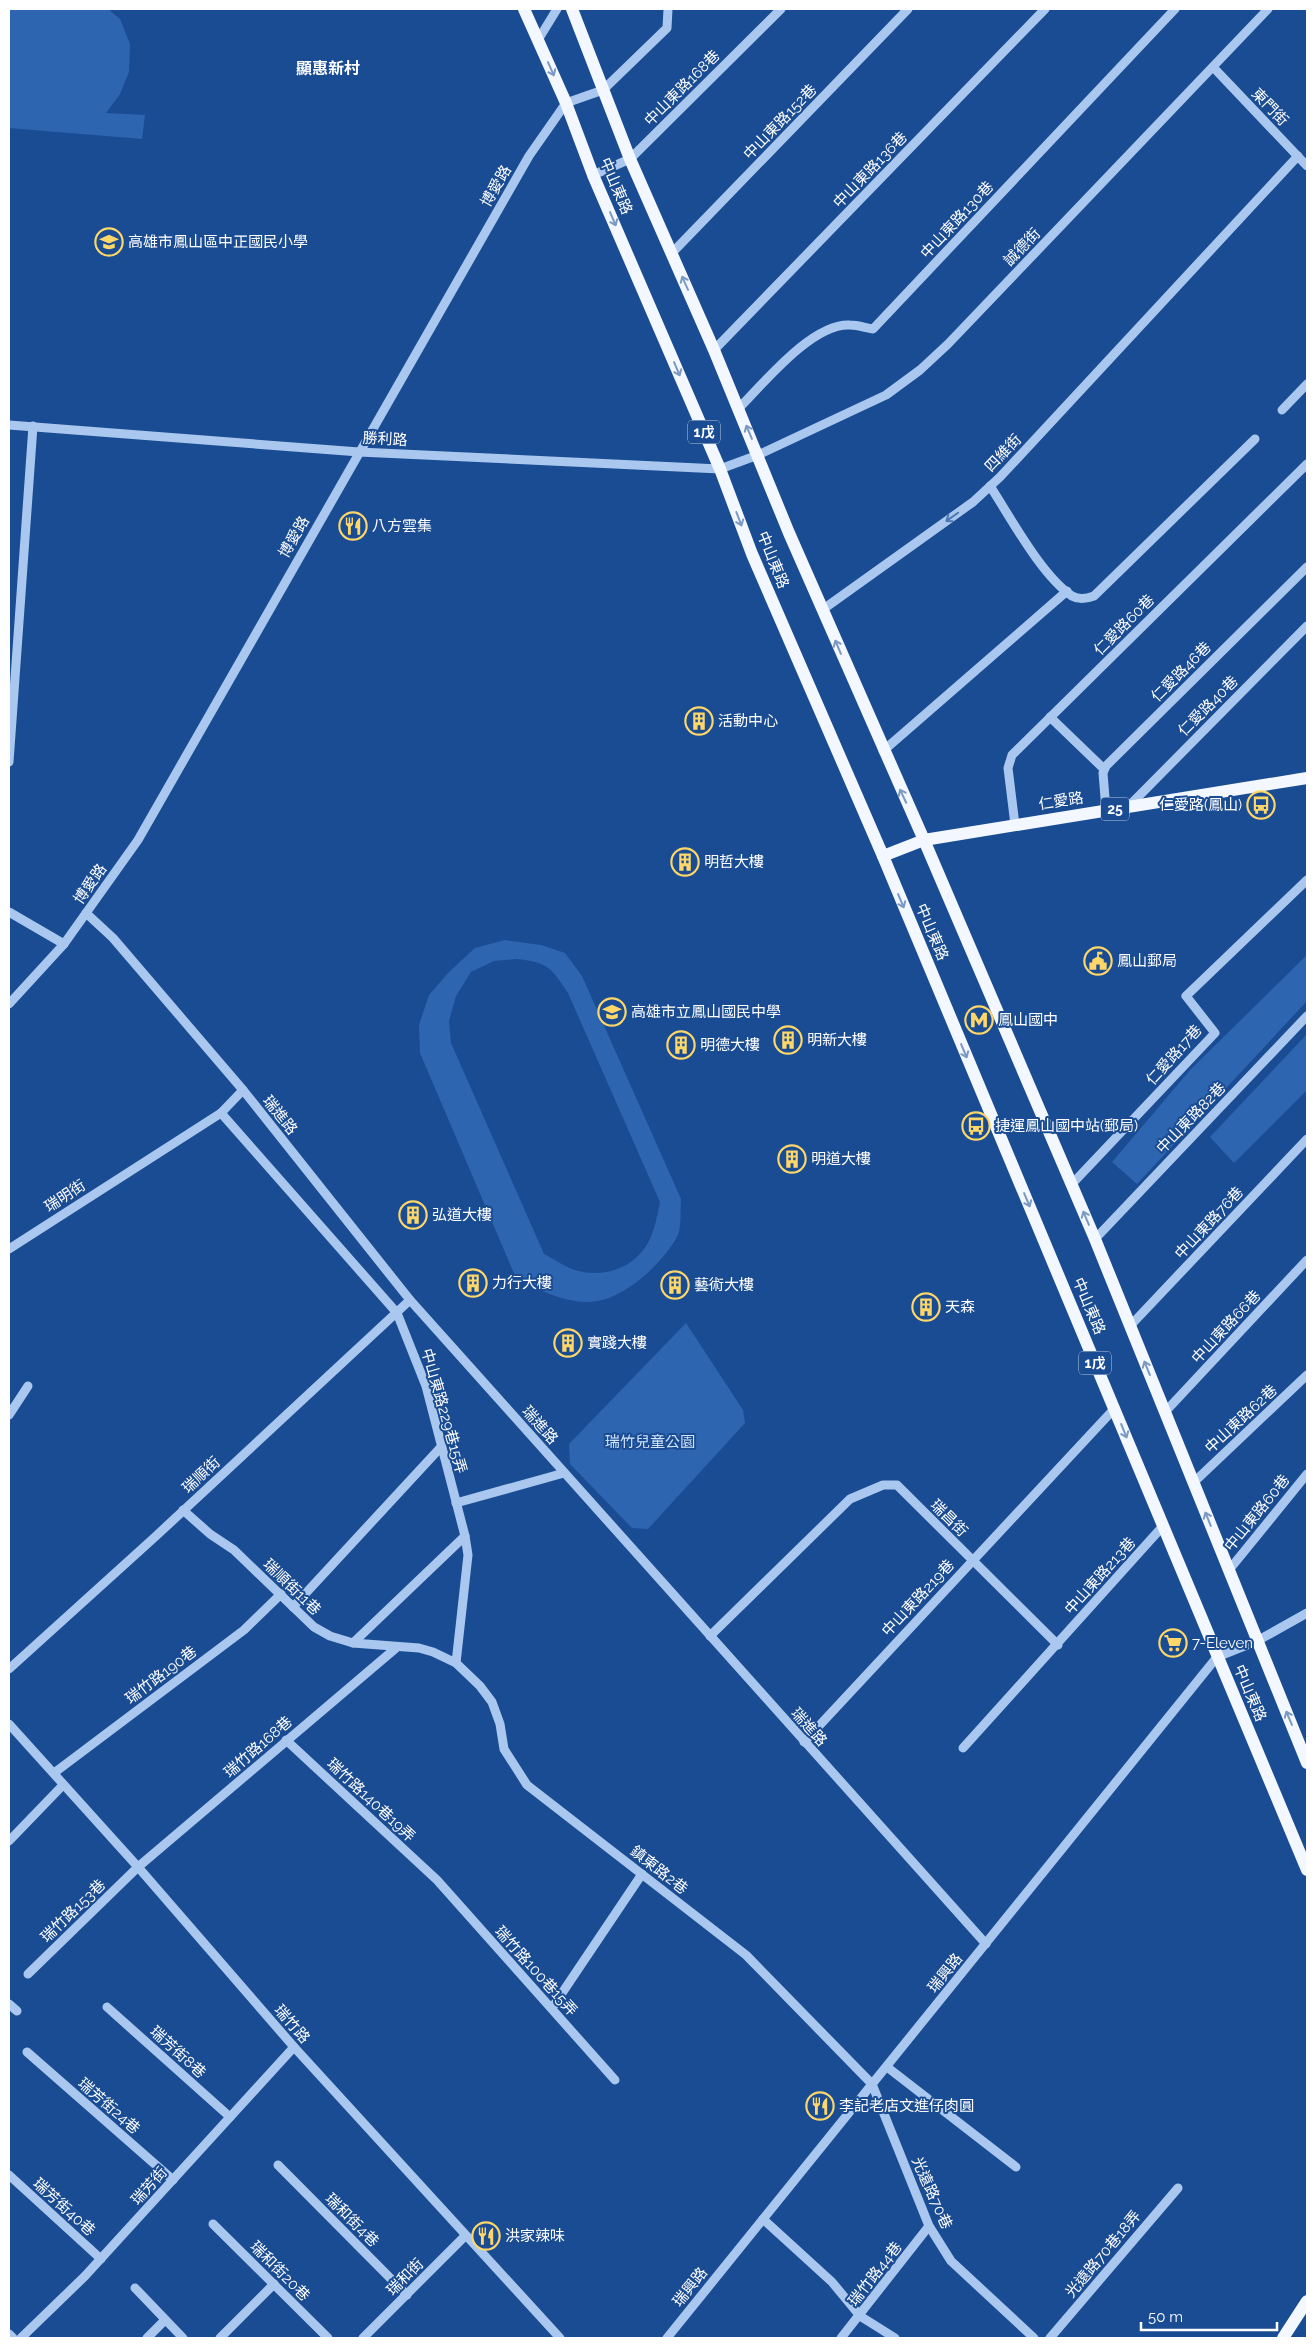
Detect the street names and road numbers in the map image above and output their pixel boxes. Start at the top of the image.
street label: 中山東路168巷 [641,47,723,129]
street label: 中山東路152巷 [740,81,820,163]
street label: 東門街 [1248,85,1292,129]
street label: 中山東路136巷 [829,128,911,212]
street label: 中山東路 [596,155,636,217]
street label: 博愛路 [477,162,515,210]
street label: 中山東路130巷 [917,178,997,262]
street label: 誠德街 [1000,225,1044,269]
road number: 1戊 [688,421,720,444]
street label: 勝利路 [362,429,408,449]
street label: 四維街 [981,431,1025,475]
street label: 博愛路 [275,513,313,561]
street label: 中山東路 [753,529,793,591]
street label: 仁愛路60巷 [1090,591,1158,659]
street label: 仁愛路46巷 [1147,638,1215,706]
street label: 仁愛路40巷 [1174,672,1242,740]
street label: 仁愛路 [1037,789,1085,813]
road number: 25 [1101,798,1129,821]
street label: 博愛路 [70,860,110,908]
street label: 中山東路 [912,901,952,963]
street label: 仁愛路17巷 [1142,1021,1206,1089]
street label: 中山東路82巷 [1153,1079,1229,1157]
street label: 瑞進路 [259,1092,301,1138]
street label: 瑞明街 [41,1176,89,1216]
street label: 中山東路76巷 [1171,1183,1247,1263]
street label: 中山東路 [1069,1275,1109,1337]
street label: 中山東路66巷 [1188,1287,1264,1367]
street label: 中山東路229巷15弄 [418,1347,470,1475]
road number: 1戊 [1079,1352,1111,1375]
street label: 中山東路62巷 [1201,1381,1281,1457]
street label: 瑞進路 [518,1402,562,1448]
street label: 瑞順街 [178,1453,224,1497]
street label: 中山東路60巷 [1221,1471,1293,1555]
street label: 瑞昌街 [927,1496,971,1540]
street label: 中山東路213巷 [1061,1534,1139,1618]
street label: 瑞順街11巷 [260,1555,324,1619]
street label: 中山東路219巷 [878,1556,958,1640]
street label: 瑞竹路190巷 [122,1642,200,1708]
street label: 中山東路 [1230,1662,1270,1724]
street label: 瑞進路 [787,1704,831,1750]
street label: 瑞竹路168巷 [220,1713,296,1781]
street label: 瑞竹路140巷19弄 [323,1755,419,1845]
street label: 鎮東路2巷 [627,1842,691,1898]
street label: 瑞竹路153巷 [37,1876,109,1946]
street label: 瑞竹路100巷15弄 [491,1922,581,2020]
street label: 瑞興路 [924,1950,966,1996]
street label: 瑞竹路 [270,2001,314,2047]
street label: 瑞芳街8巷 [146,2022,210,2082]
street label: 瑞芳街24巷 [74,2074,144,2138]
street label: 光遠路70巷 [908,2154,956,2232]
street label: 瑞芳街 [127,2163,171,2209]
street label: 瑞芳街40巷 [29,2174,99,2240]
street label: 瑞和街4巷 [322,2190,382,2250]
street label: 光遠路70巷18弄 [1062,2207,1144,2301]
street label: 瑞和街20巷 [246,2237,314,2305]
street label: 瑞竹路44巷 [844,2238,906,2310]
street label: 瑞和街 [383,2255,427,2299]
street label: 瑞興路 [669,2264,711,2310]

